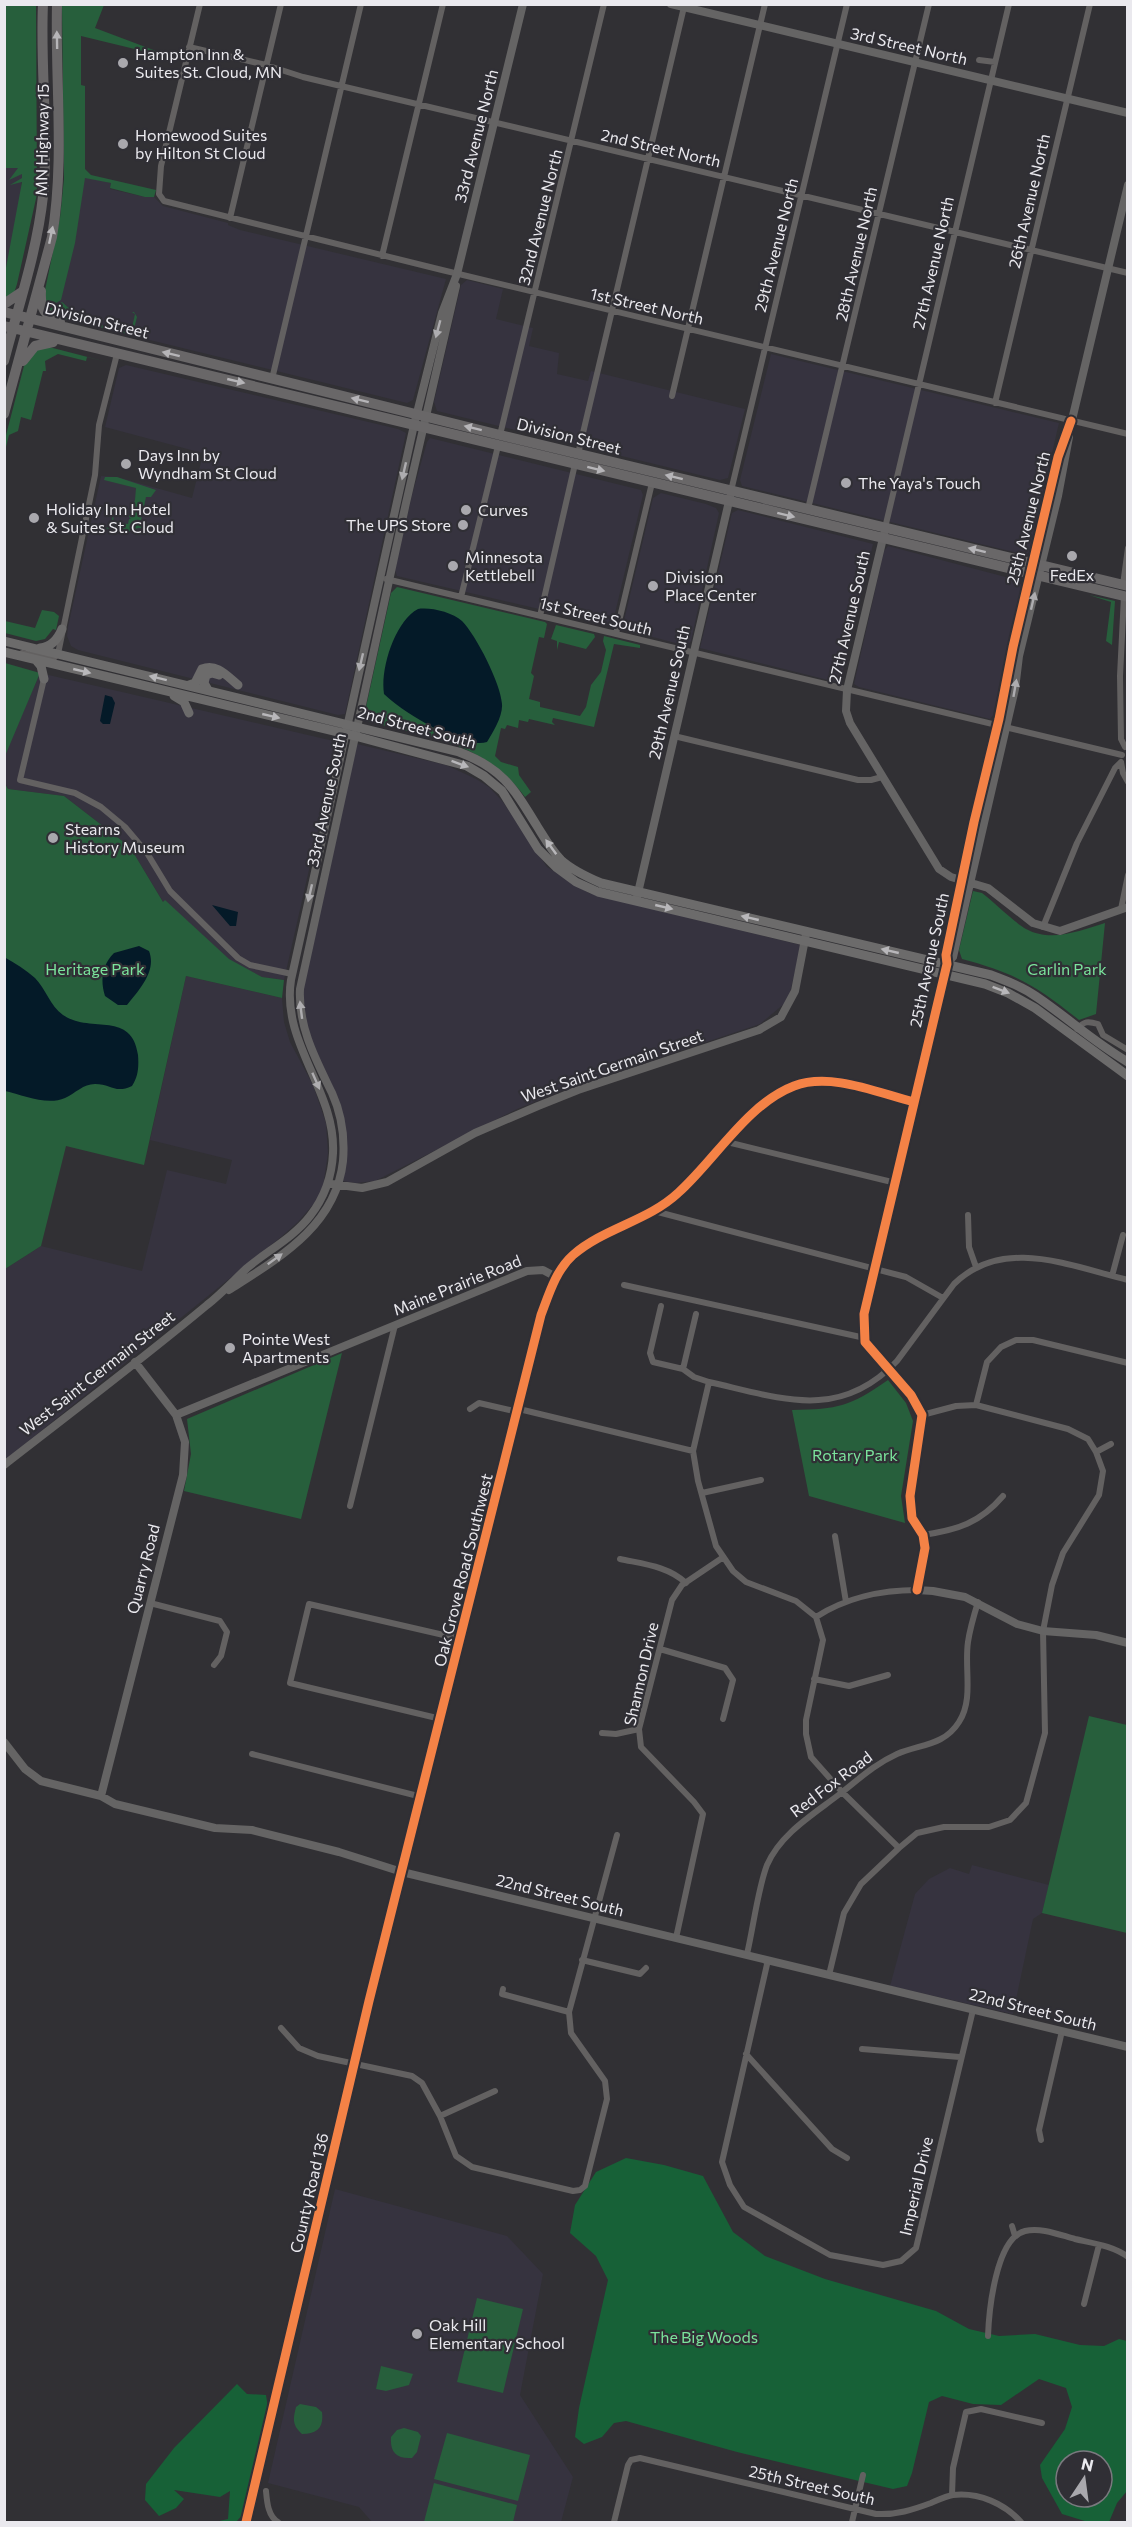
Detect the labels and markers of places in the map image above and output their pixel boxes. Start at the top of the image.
place label: Hampton Inn & Suites St. Cloud, MN [135,44,282,81]
marker: Hampton Inn & Suites St. Cloud, MN [116,56,130,70]
place label: Homewood Suites by Hilton St Cloud [135,125,267,162]
marker: Homewood Suites by Hilton St Cloud [116,137,130,151]
place label: Days Inn by Wyndham St Cloud [138,445,277,482]
marker: Days Inn by Wyndham St Cloud [119,457,133,471]
place label: The Yaya's Touch [858,473,981,492]
marker: The Yaya's Touch [839,476,853,490]
place label: Holiday Inn Hotel & Suites St. Cloud [46,499,174,536]
place label: Curves [478,500,528,519]
marker: Curves [459,503,473,517]
marker: Holiday Inn Hotel & Suites St. Cloud [27,511,41,525]
place label: The UPS Store [346,515,451,534]
marker: The UPS Store [456,518,470,532]
place label: Minnesota Kettlebell [465,547,543,584]
marker: FedEx [1065,549,1079,563]
marker: Minnesota Kettlebell [446,559,460,573]
place label: FedEx [1050,565,1095,584]
place label: Division Place Center [665,567,757,604]
marker: Division Place Center [646,579,660,593]
place label: Stearns History Museum [65,819,185,856]
marker: Stearns History Museum [46,831,60,845]
place label: Pointe West Apartments [242,1329,330,1366]
marker: Pointe West Apartments [223,1341,237,1355]
place label: Oak Hill Elementary School [429,2315,565,2352]
marker: Oak Hill Elementary School [410,2327,424,2341]

